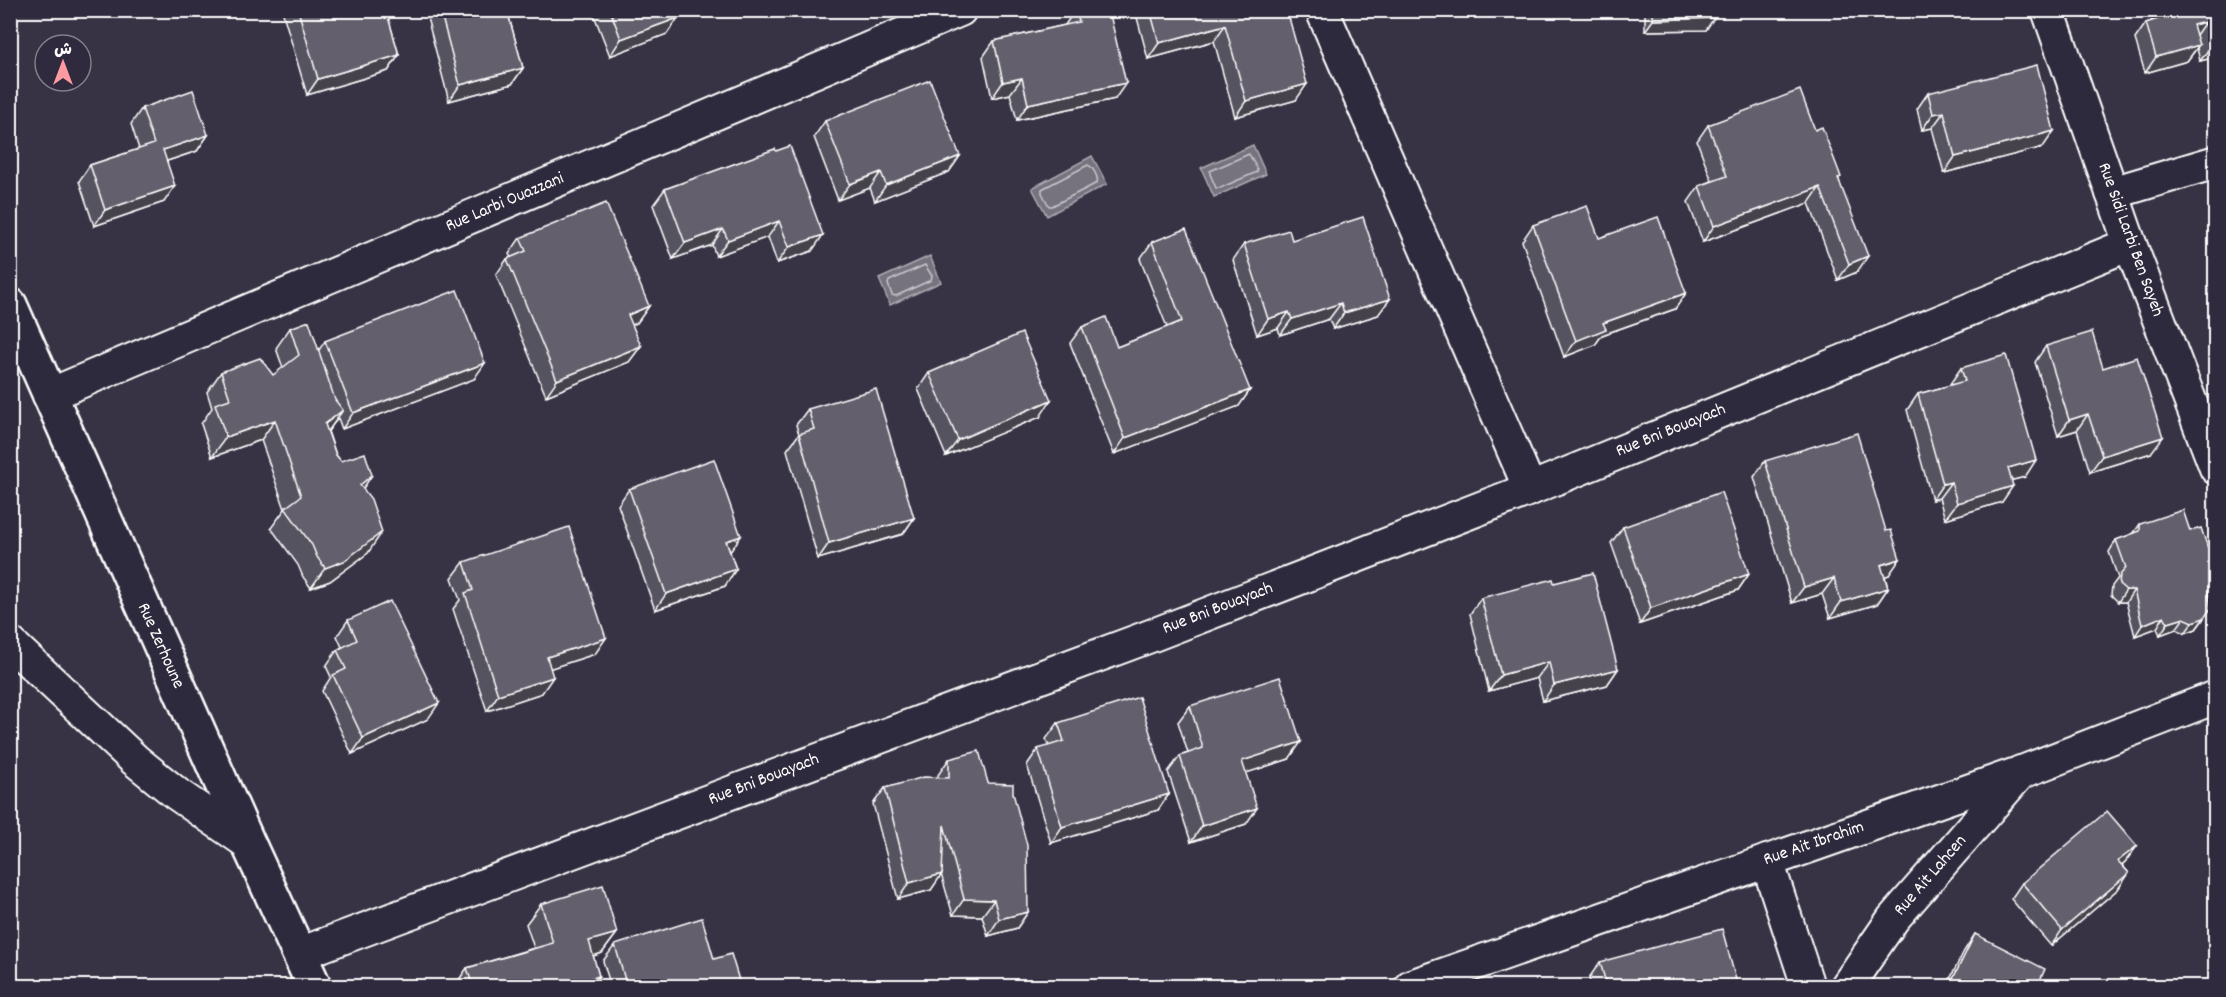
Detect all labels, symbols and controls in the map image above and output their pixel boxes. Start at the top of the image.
north arrow [33,33,93,93]
text: ش [54,39,72,62]
street label: Rue Sidi Larbi Ben Sayeh [2091,160,2169,320]
street label: Rue Larbi Ouazzani [442,167,568,239]
street label: Rue Bni Bouayach [1612,398,1730,464]
street label: Rue Bni Bouayach [1159,576,1277,642]
street label: Rue Zerhoune [130,599,190,693]
street label: Rue Bni Bouayach [705,747,823,813]
street label: Rue Ait Ibrahim [1760,815,1868,873]
street label: Rue Ait Lahcen [1889,830,1973,922]

